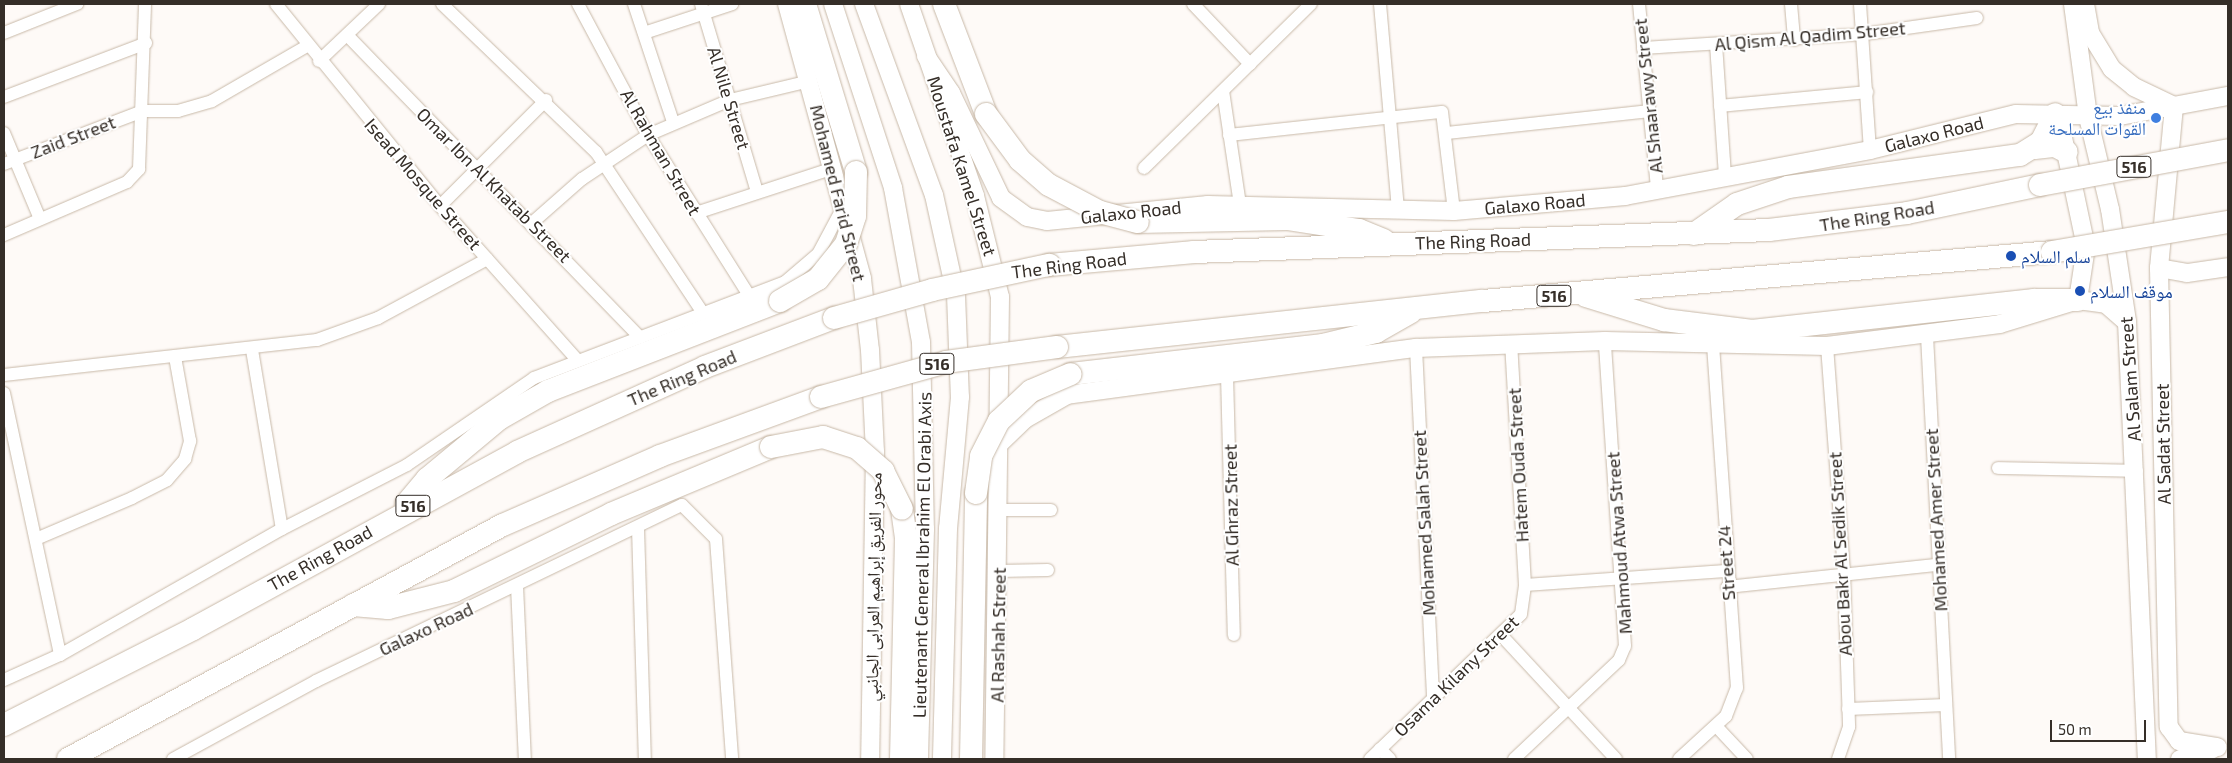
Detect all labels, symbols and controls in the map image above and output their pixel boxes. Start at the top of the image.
street label: Al Shaarawy Street [1629,17,1667,175]
street label: Al Qism Al Qadim Street [1713,17,1907,55]
street label: Al Nile Street [703,44,755,152]
street label: Moustafa Kamel Street [923,73,1001,259]
street label: Al Rahman Street [616,85,706,219]
place label: منفذ بيع القوات المسلحة [2048,97,2146,140]
street label: Mohamed Farid Street [806,102,870,284]
street label: Omar Ibn Al Khatab Street [412,103,576,267]
street label: Zaid Street [28,111,118,163]
street label: Galaxo Road [1882,111,1986,157]
marker: منفذ بيع القوات المسلحة [2150,112,2162,124]
street label: Isead Mosque Street [360,114,486,254]
road number: 516 [2115,154,2153,180]
street label: Galaxo Road [1484,189,1586,219]
street label: Galaxo Road [1079,196,1183,228]
street label: The Ring Road [1818,196,1936,236]
street label: The Ring Road [1415,228,1531,254]
place label: سلم السلام [2021,245,2091,267]
street label: The Ring Road [1010,247,1128,283]
marker: سلم السلام [2005,250,2017,262]
place label: موقف السلام [2090,280,2173,302]
road number: 516 [1535,282,1573,310]
marker: موقف السلام [2074,285,2086,297]
street label: Al Salam Street [2115,316,2145,442]
street label: The Ring Road [624,345,740,411]
road number: 516 [918,350,956,378]
street label: Al Sadat Street [2151,383,2175,505]
street label: Hatem Ouda Street [1503,387,1533,543]
street label: Lieutenant General Ibrahim El Orabi Axis [908,391,936,719]
street label: Mohamed Amer Street [1920,428,1952,612]
street label: Mohamed Salah Street [1408,430,1440,616]
street label: Al Ghraz Street [1219,444,1243,566]
street label: Mahmoud Atwa Street [1602,451,1636,635]
street label: Abou Bakr Al Sedik Street [1824,451,1856,657]
street label: محور الفريق إبراهيم العرابى الجانبي [860,472,886,702]
road number: 516 [394,492,432,520]
street label: The Ring Road [264,520,376,596]
street label: Street 24 [1713,525,1739,601]
street label: Al Rashah Street [986,567,1010,703]
street label: Galaxo Road [375,598,477,660]
street label: Osama Kilany Street [1389,611,1523,741]
scale bar [2052,710,2148,742]
text: 50 m [2058,720,2092,738]

